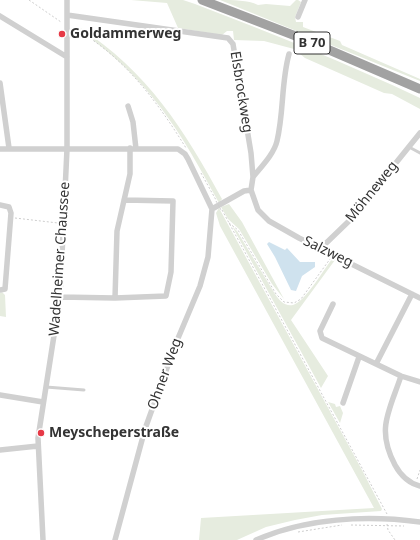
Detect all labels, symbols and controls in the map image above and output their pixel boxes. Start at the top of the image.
place label: Goldammerweg [70,26,181,42]
marker: Goldammerweg [57,29,67,39]
road number: B 70 [294,32,330,54]
street label: Elsbrockweg [226,50,256,134]
street label: Möhneweg [342,158,402,226]
street label: Wadelheimer Chaussee [46,181,74,337]
street label: Salzweg [300,233,356,271]
street label: Ohner Weg [144,336,186,412]
place label: Meyscheperstraße [49,425,179,441]
marker: Meyscheperstraße [36,428,46,438]

